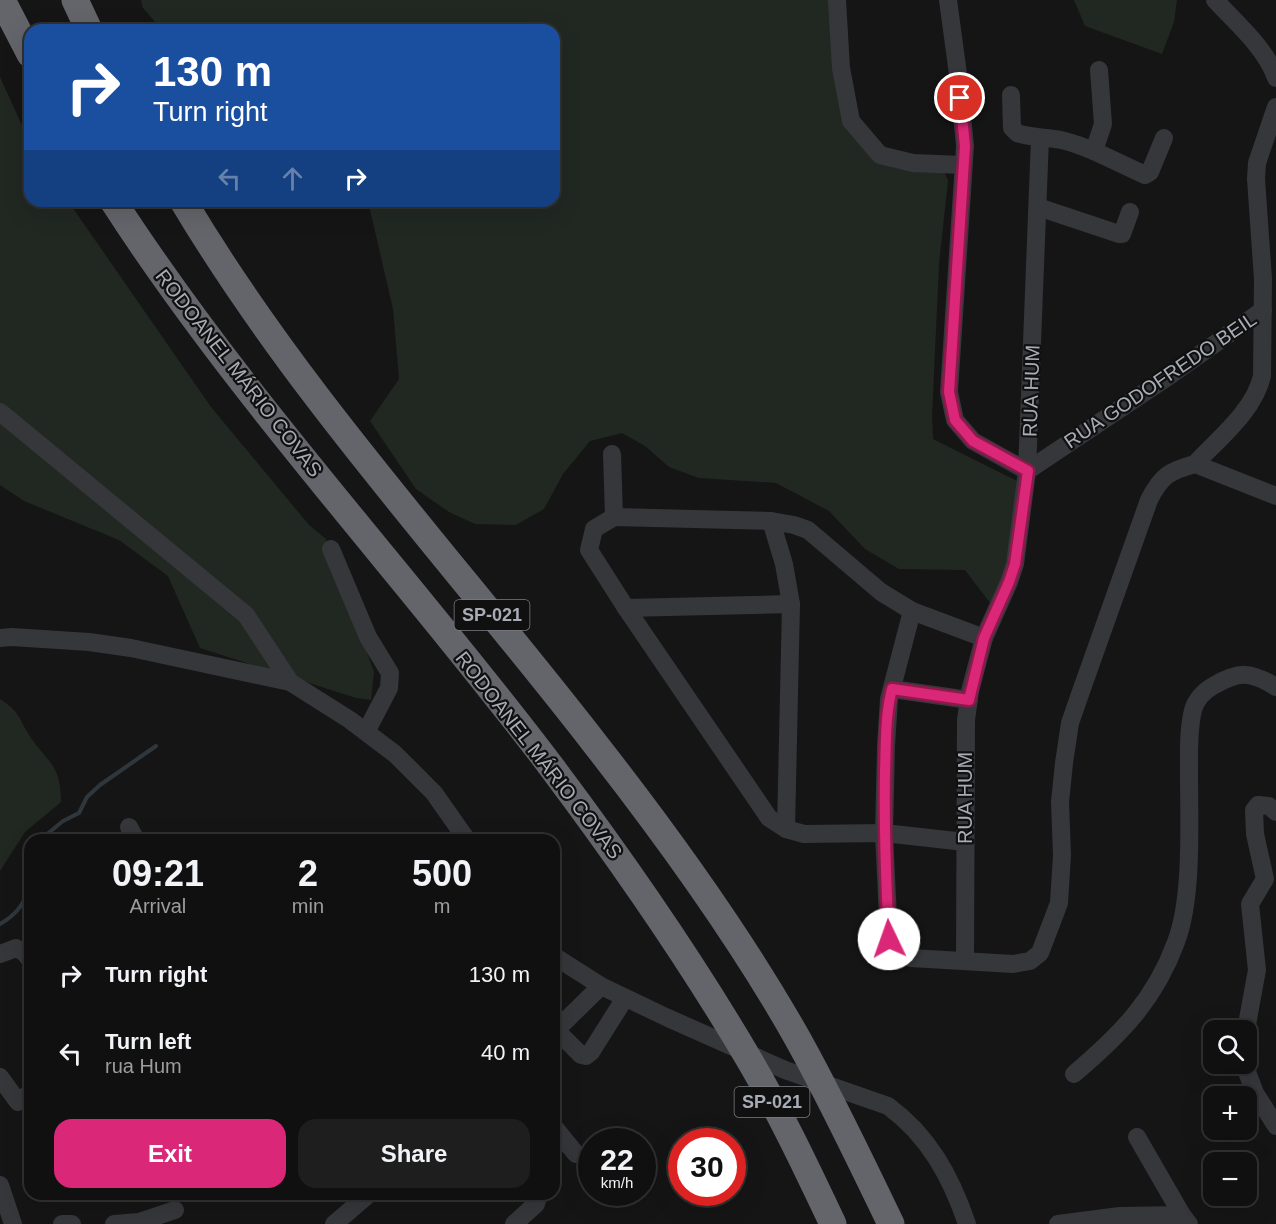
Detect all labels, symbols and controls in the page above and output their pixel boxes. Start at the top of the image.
icon: right [54,48,132,126]
text: 130 m [153,48,272,95]
pin [934,72,985,123]
icon: arrive [943,81,976,114]
text: Turn right [153,97,268,127]
icon: left [213,162,246,195]
icon: ahead [276,162,309,195]
icon: right [339,162,372,195]
street label: RODOANEL MÁRIO COVAS [151,265,327,481]
street label: RUA GODOFREDO BEIL [1060,307,1260,453]
street label: RUA HUM [1018,345,1044,437]
road number: SP-021 [454,600,530,630]
street label: RODOANEL MÁRIO COVAS [451,647,627,863]
street label: RUA HUM [954,752,976,844]
text: 09:21 [112,853,204,894]
text: 2 [298,853,318,894]
text: 500 [412,853,472,894]
text: Arrival [130,895,186,917]
text: min [292,895,324,917]
text: m [434,895,450,917]
position arrow [857,907,921,971]
icon: right [54,959,87,992]
text: Turn right [105,962,207,987]
text: 130 m [469,962,530,987]
map controls [1203,1020,1257,1206]
button: search [1203,1020,1257,1074]
text: Turn left [105,1029,191,1054]
icon: left [54,1037,87,1070]
text: 40 m [481,1040,530,1065]
text: rua Hum [105,1055,182,1077]
button: + [1203,1086,1257,1140]
road number: SP-021 [734,1087,810,1117]
button: Exit [54,1119,286,1188]
button: Share [298,1119,530,1188]
speed limit sign: 30 [668,1128,746,1206]
text: 22 [600,1143,634,1176]
button: − [1203,1152,1257,1206]
text: km/h [601,1174,633,1191]

